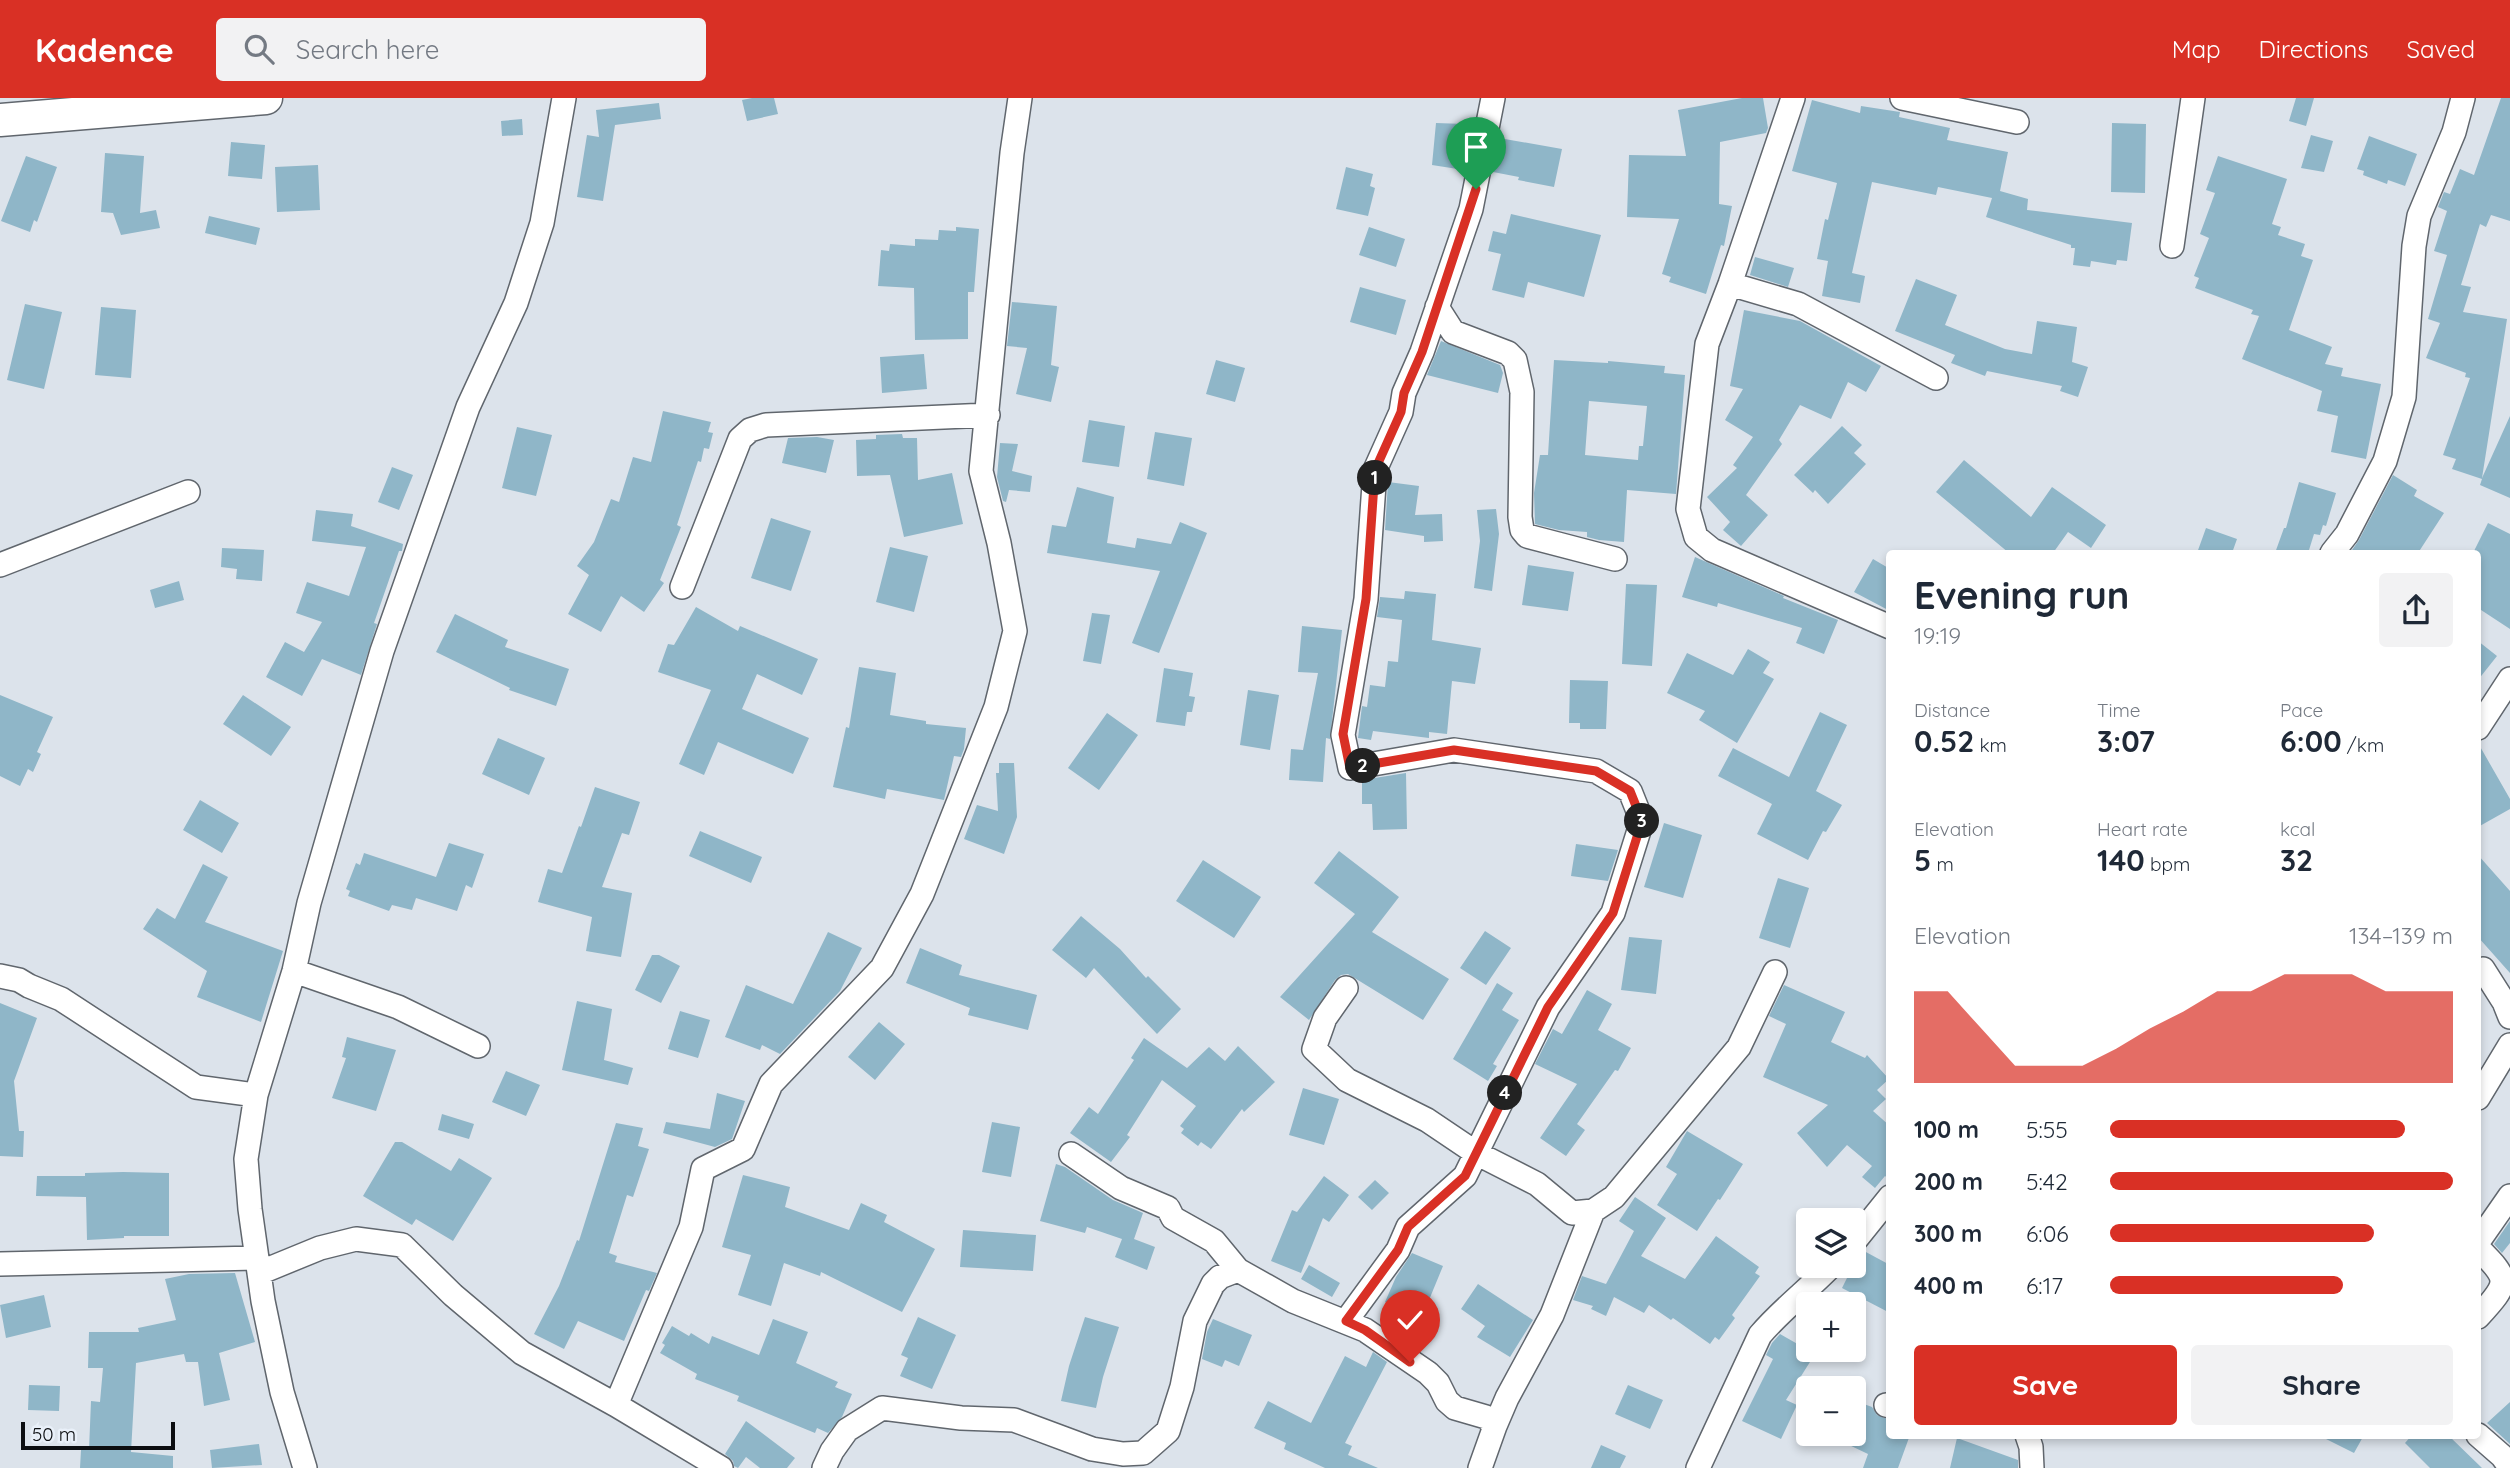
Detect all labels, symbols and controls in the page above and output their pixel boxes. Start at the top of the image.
search box [216,18,706,81]
text: Kadence [35,29,174,70]
icon: search [240,30,278,68]
text: Search here [296,33,439,66]
text: Map [2172,34,2221,64]
text: Directions [2259,34,2369,64]
text: Saved [2407,34,2475,64]
pin [1446,117,1506,189]
icon: arrive [1457,128,1495,166]
pin: 1 [1358,460,1392,496]
text: 1 [1371,465,1378,489]
text: Evening run [1914,571,2129,619]
button: share [2379,573,2453,647]
text: 19:19 [1914,621,1961,650]
text: Distance [1914,698,1990,722]
text: Time [2097,698,2141,722]
text: Pace [2280,698,2323,722]
text: 0.52 [1914,722,1974,760]
text: 3:07 [2097,722,2155,760]
text: 6:00 [2280,722,2342,760]
text: km [1974,733,2007,757]
text: /km [2342,733,2384,757]
pin: 2 [1346,748,1380,784]
text: 2 [1357,753,1368,777]
pin: 3 [1624,804,1660,838]
text: 3 [1636,808,1647,832]
text: Elevation [1914,817,1994,841]
text: Heart rate [2097,817,2188,841]
text: kcal [2280,817,2315,841]
text: 5 [1914,841,1931,879]
text: 140 [2097,841,2145,879]
text: 32 [2280,841,2313,879]
text: m [1931,852,1954,876]
text: bpm [2145,852,2190,876]
text: Elevation [1914,921,2011,950]
text: 134–139 m [2349,921,2453,950]
pin: 4 [1488,1076,1522,1110]
text: 4 [1499,1080,1510,1104]
text: 100 m [1914,1115,1979,1144]
text: 5:55 [2026,1115,2068,1144]
text: 200 m [1914,1167,1983,1196]
text: 5:42 [2026,1167,2068,1196]
map controls [1796,1208,1866,1446]
button: layers [1796,1208,1866,1278]
text: 300 m [1914,1219,1982,1248]
text: 6:06 [2026,1219,2069,1248]
text: 400 m [1914,1271,1983,1300]
text: 6:17 [2026,1271,2063,1300]
pin [1380,1290,1440,1362]
button: + [1796,1292,1866,1362]
icon: check [1391,1301,1429,1339]
button: Save [1914,1345,2177,1425]
button: Share [2191,1345,2453,1425]
button: − [1796,1376,1866,1446]
scale bar [21,1419,175,1451]
text: 50 m [32,1422,76,1446]

